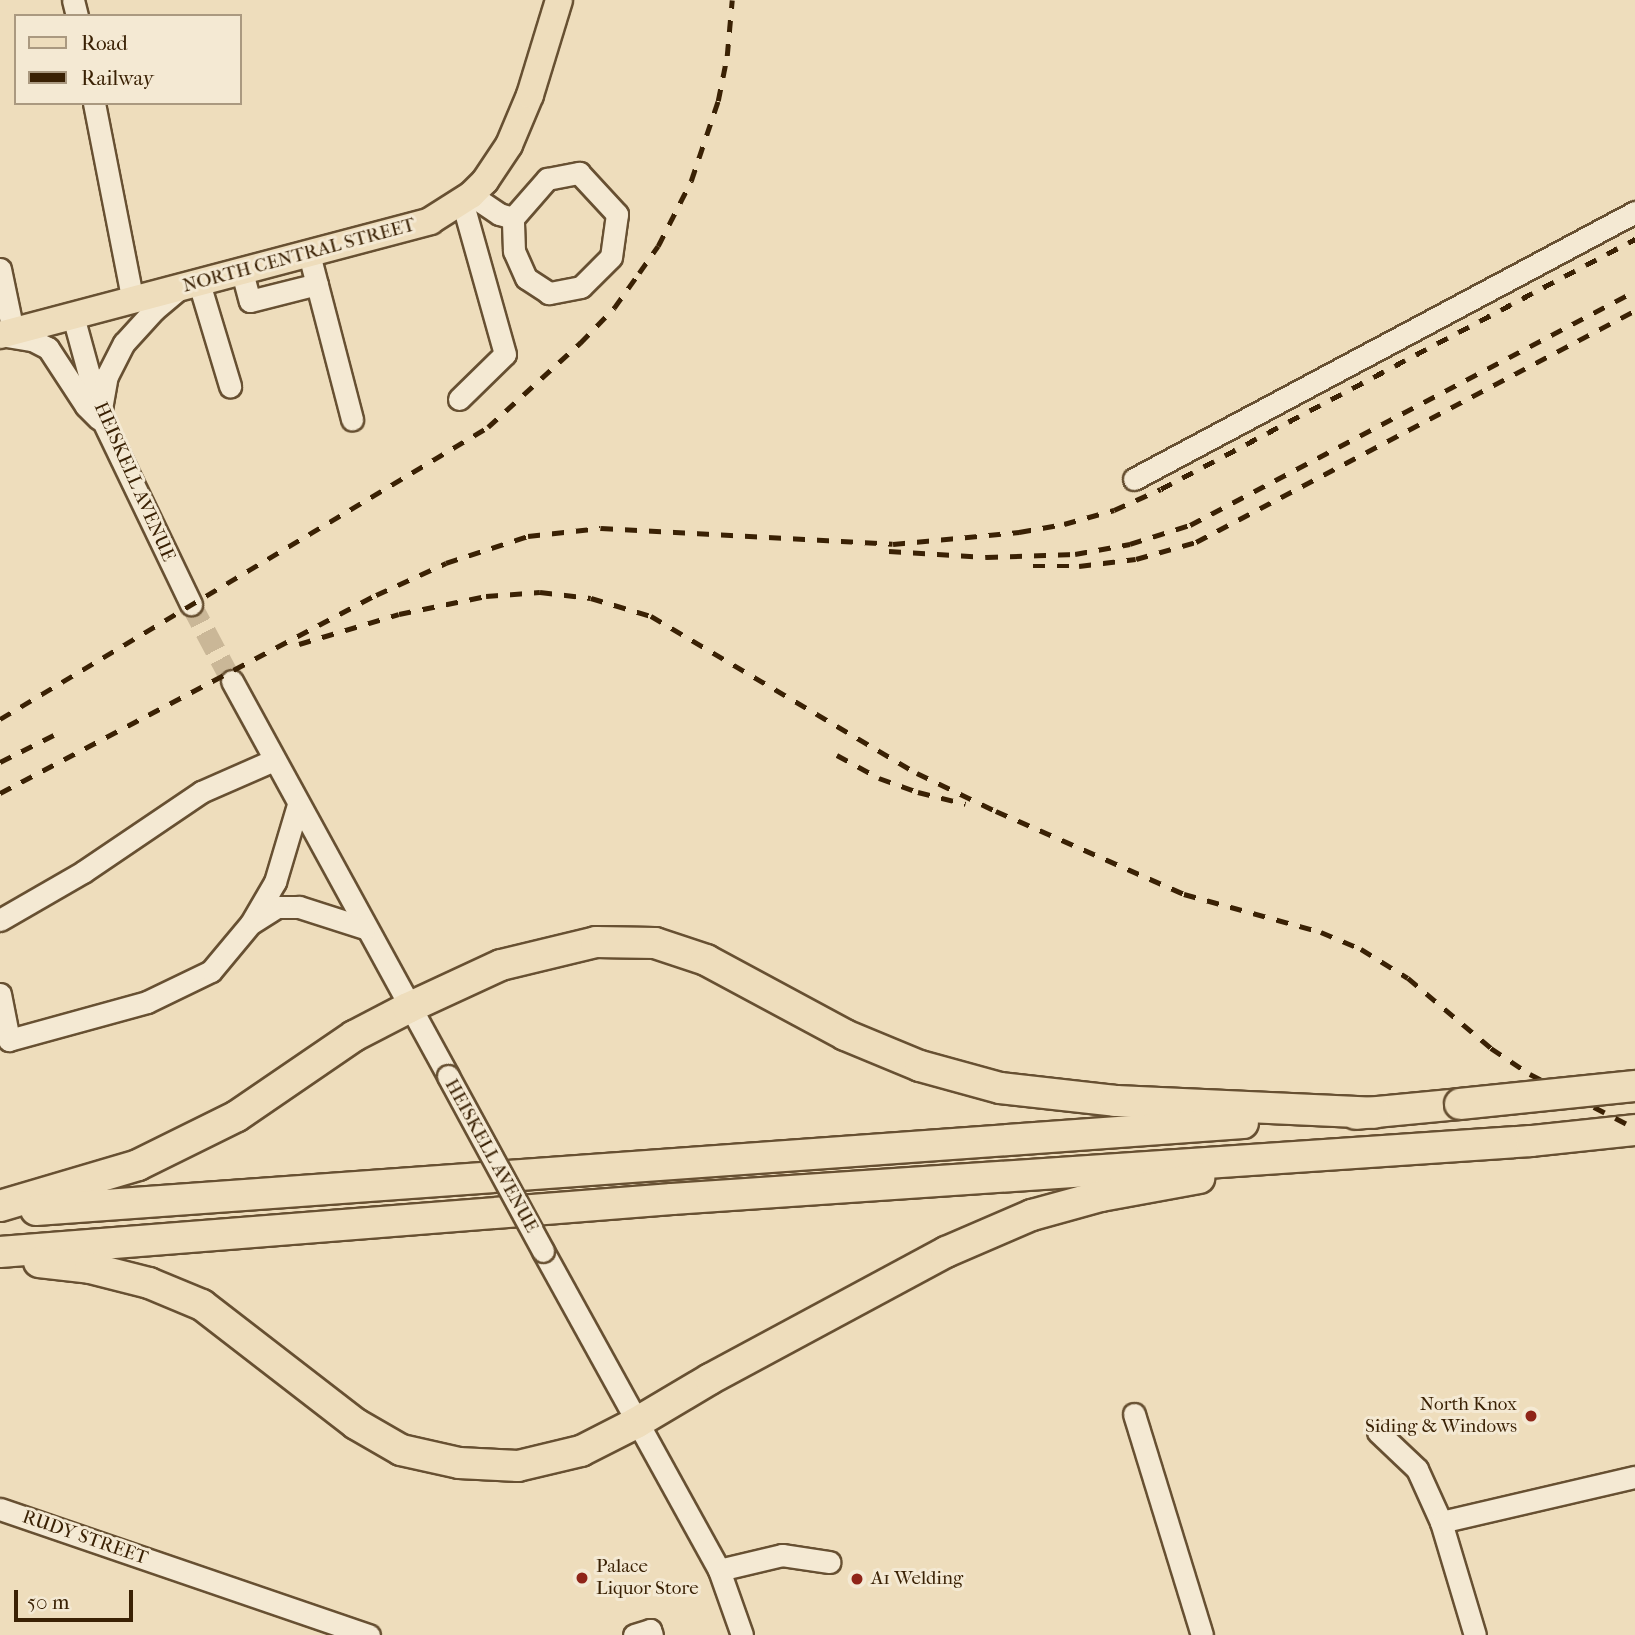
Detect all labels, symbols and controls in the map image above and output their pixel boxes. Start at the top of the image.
legend [14,14,242,105]
text: Road [81,31,128,55]
text: Railway [81,66,154,90]
street label: NORTH CENTRAL STREET [180,214,418,298]
street label: HEISKELL AVENUE [89,399,179,565]
street label: HEISKELL AVENUE [439,1075,543,1237]
place label: North Knox Siding & Windows [1365,1394,1517,1438]
marker: North Knox Siding & Windows [1523,1408,1539,1424]
street label: RUDY STREET [19,1506,151,1570]
place label: Palace Liquor Store [596,1556,699,1600]
place label: A1 Welding [871,1568,963,1590]
marker: Palace Liquor Store [574,1570,590,1586]
marker: A1 Welding [849,1571,865,1587]
scale bar [18,1576,136,1620]
text: 50 m [27,1590,70,1614]

